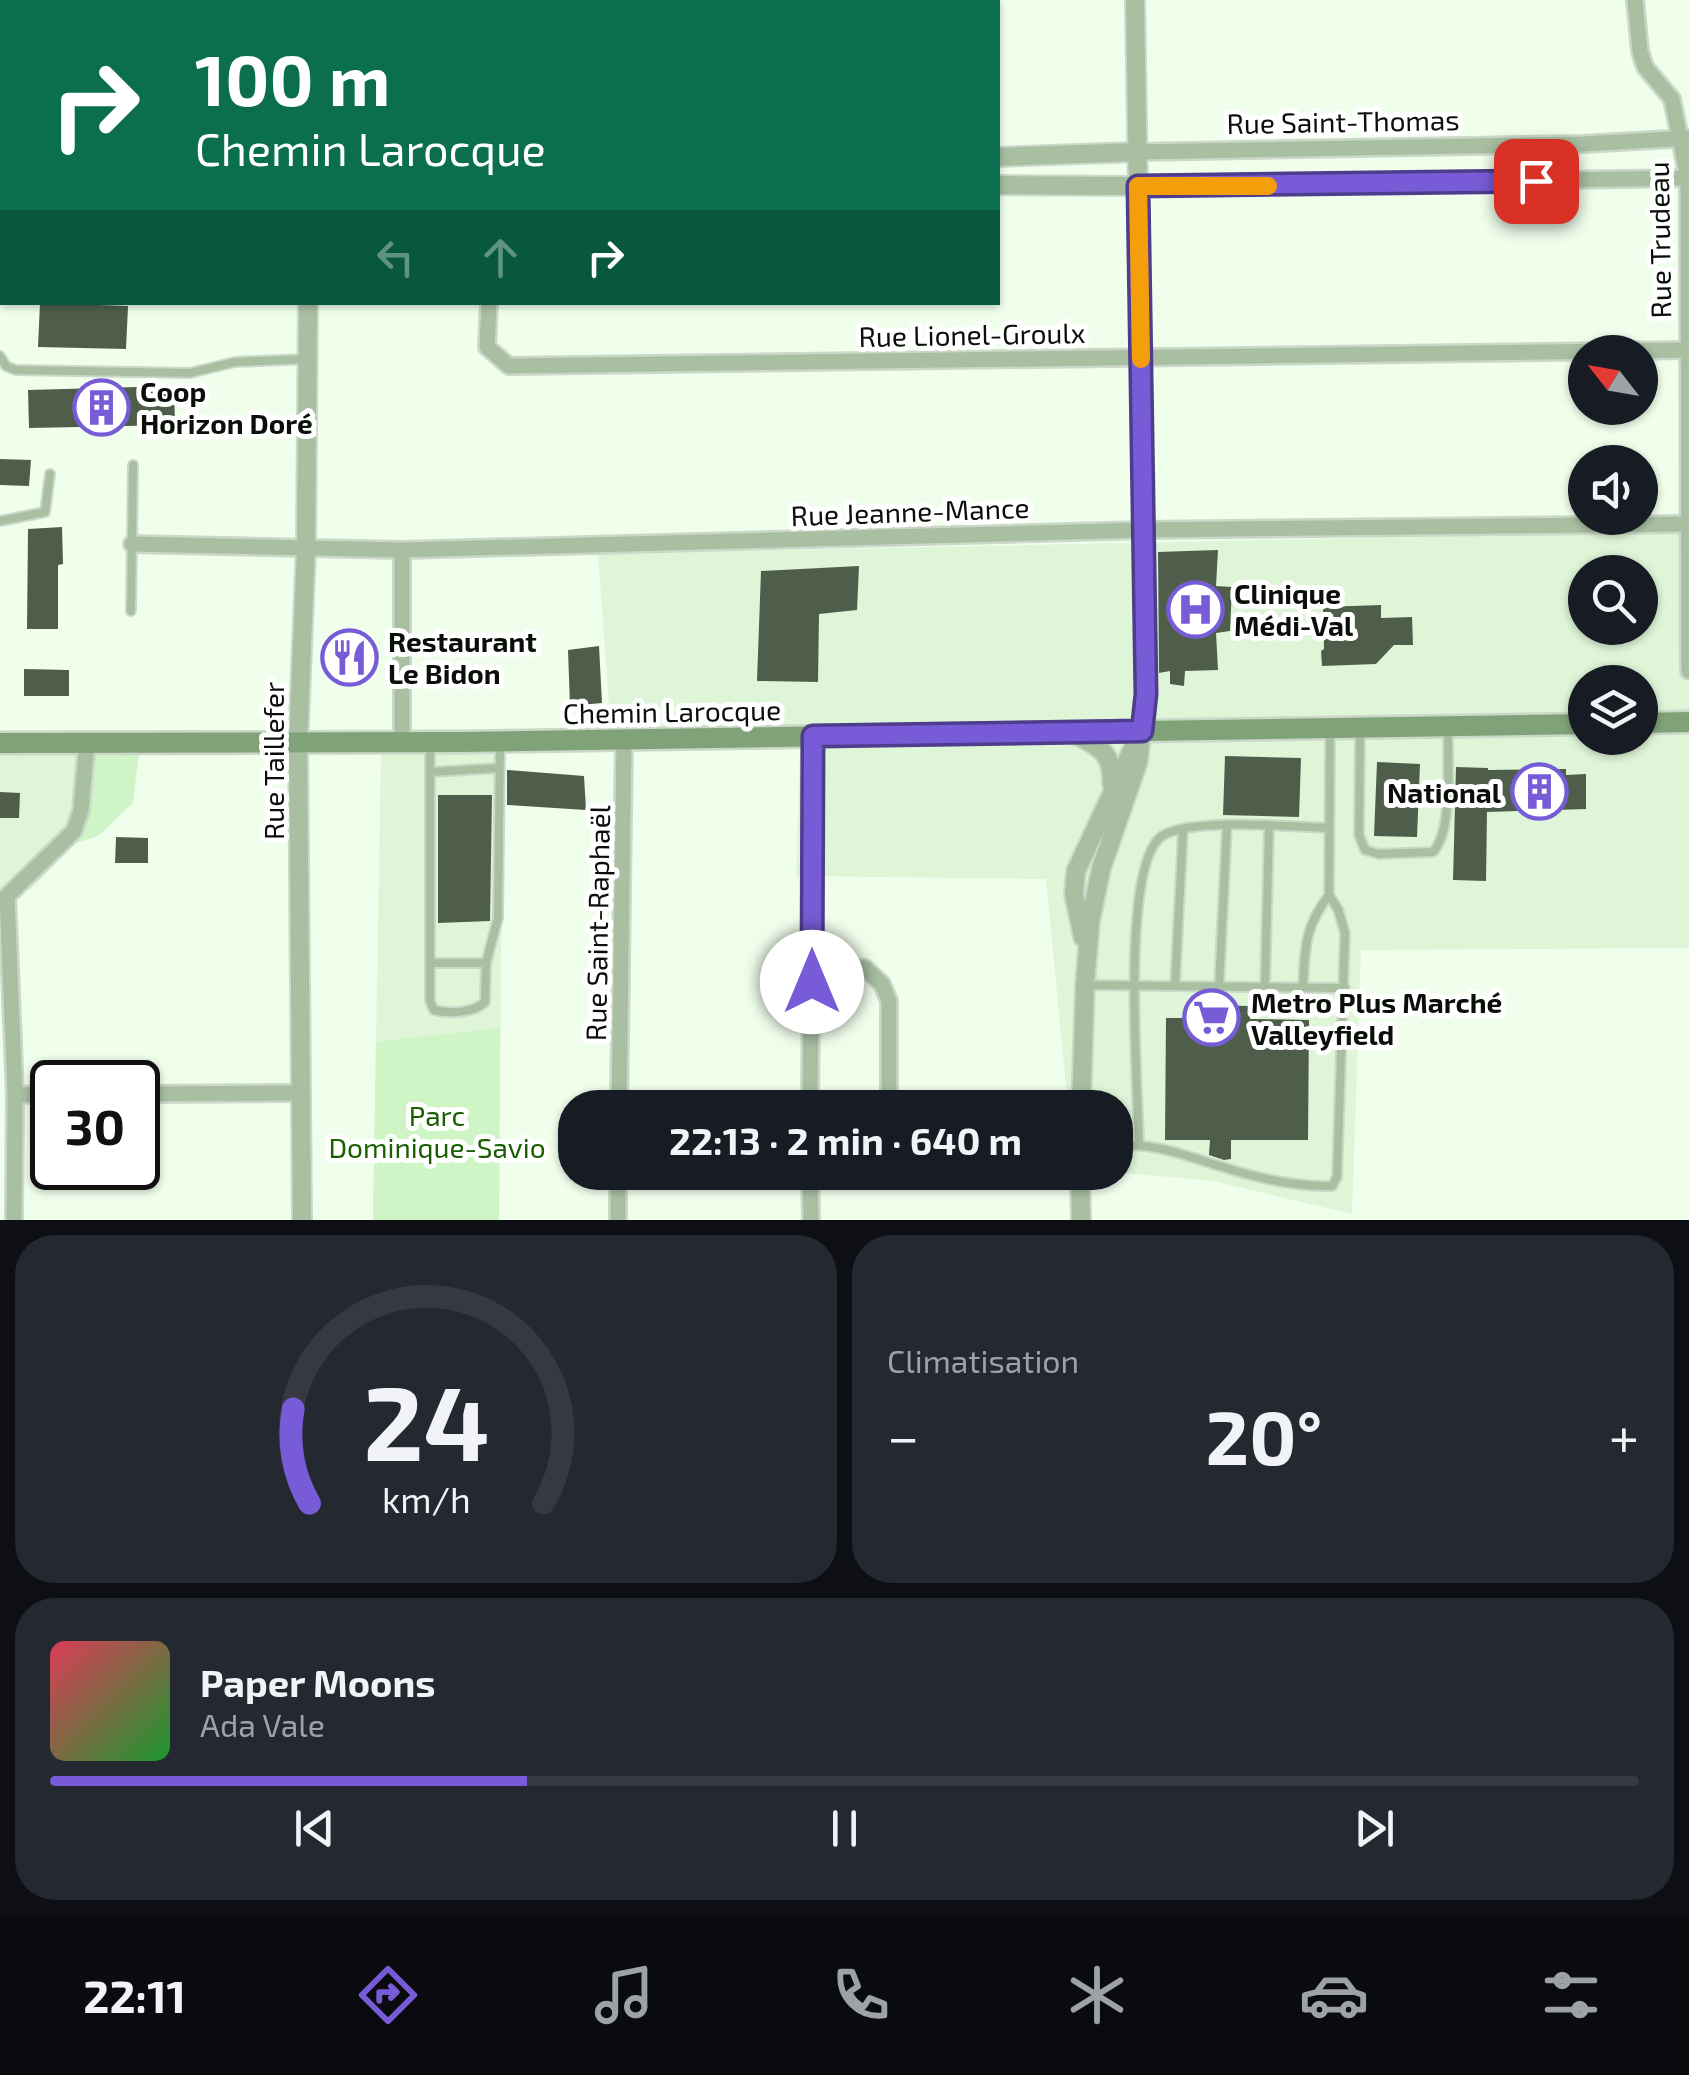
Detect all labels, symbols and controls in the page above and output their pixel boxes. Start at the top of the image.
text: 100 m [195,36,390,120]
icon: right [30,40,160,170]
street label: Rue Saint-Thomas [1226,102,1460,140]
text: Chemin Larocque [195,121,546,175]
pin [1494,139,1579,224]
icon: arrive [1509,154,1564,209]
street label: Rue Trudeau [1641,161,1677,319]
icon: left [368,230,423,285]
icon: ahead [473,230,528,285]
icon: right [578,230,633,285]
street label: Rue Lionel-Groulx [858,315,1086,353]
north arrow [1568,335,1658,425]
map controls [1568,335,1658,755]
place label: Coop Horizon Doré [140,374,313,440]
building icon: Coop Horizon Doré [71,377,131,437]
button: sound [1568,445,1658,535]
street label: Rue Jeanne-Mance [790,490,1030,532]
button: search [1568,555,1658,645]
place label: Clinique Médi-Val [1234,576,1354,642]
hospital icon: Clinique Médi-Val [1165,579,1225,639]
place label: Restaurant Le Bidon [388,624,537,690]
restaurant icon: Restaurant Le Bidon [319,627,379,687]
button: layers [1568,665,1658,755]
street label: Rue Taillefer [256,682,290,840]
street label: Chemin Larocque [563,692,781,730]
building icon: National [1510,762,1570,822]
place label: National [1387,775,1502,809]
street label: Rue Saint-Raphaël [578,804,616,1041]
position arrow [760,930,864,1034]
place label: Metro Plus Marché Valleyfield [1251,985,1502,1051]
supermarket icon: Metro Plus Marché Valleyfield [1182,988,1242,1048]
speed limit sign: 30 [30,1060,160,1190]
park label: Parc Dominique-Savio [328,1098,546,1164]
text: 22:13 · 2 min · 640 m [669,1117,1022,1163]
text: Climatisation [887,1341,1079,1379]
text: 24 [363,1357,489,1482]
text: 20° [1206,1390,1322,1480]
text: − [887,1402,919,1468]
text: + [1609,1402,1639,1468]
text: km/h [382,1477,470,1520]
text: Paper Moons [200,1659,436,1705]
text: Ada Vale [200,1705,325,1743]
icon: previous [287,1801,342,1856]
icon: pause [817,1801,872,1856]
icon: next [1347,1801,1402,1856]
icon: directions [353,1960,423,2030]
icon: music [589,1960,659,2030]
icon: phone [826,1960,896,2030]
icon: climate [1062,1960,1132,2030]
icon: car [1299,1960,1369,2030]
icon: filters [1536,1960,1606,2030]
text: 22:11 [83,1968,186,2022]

